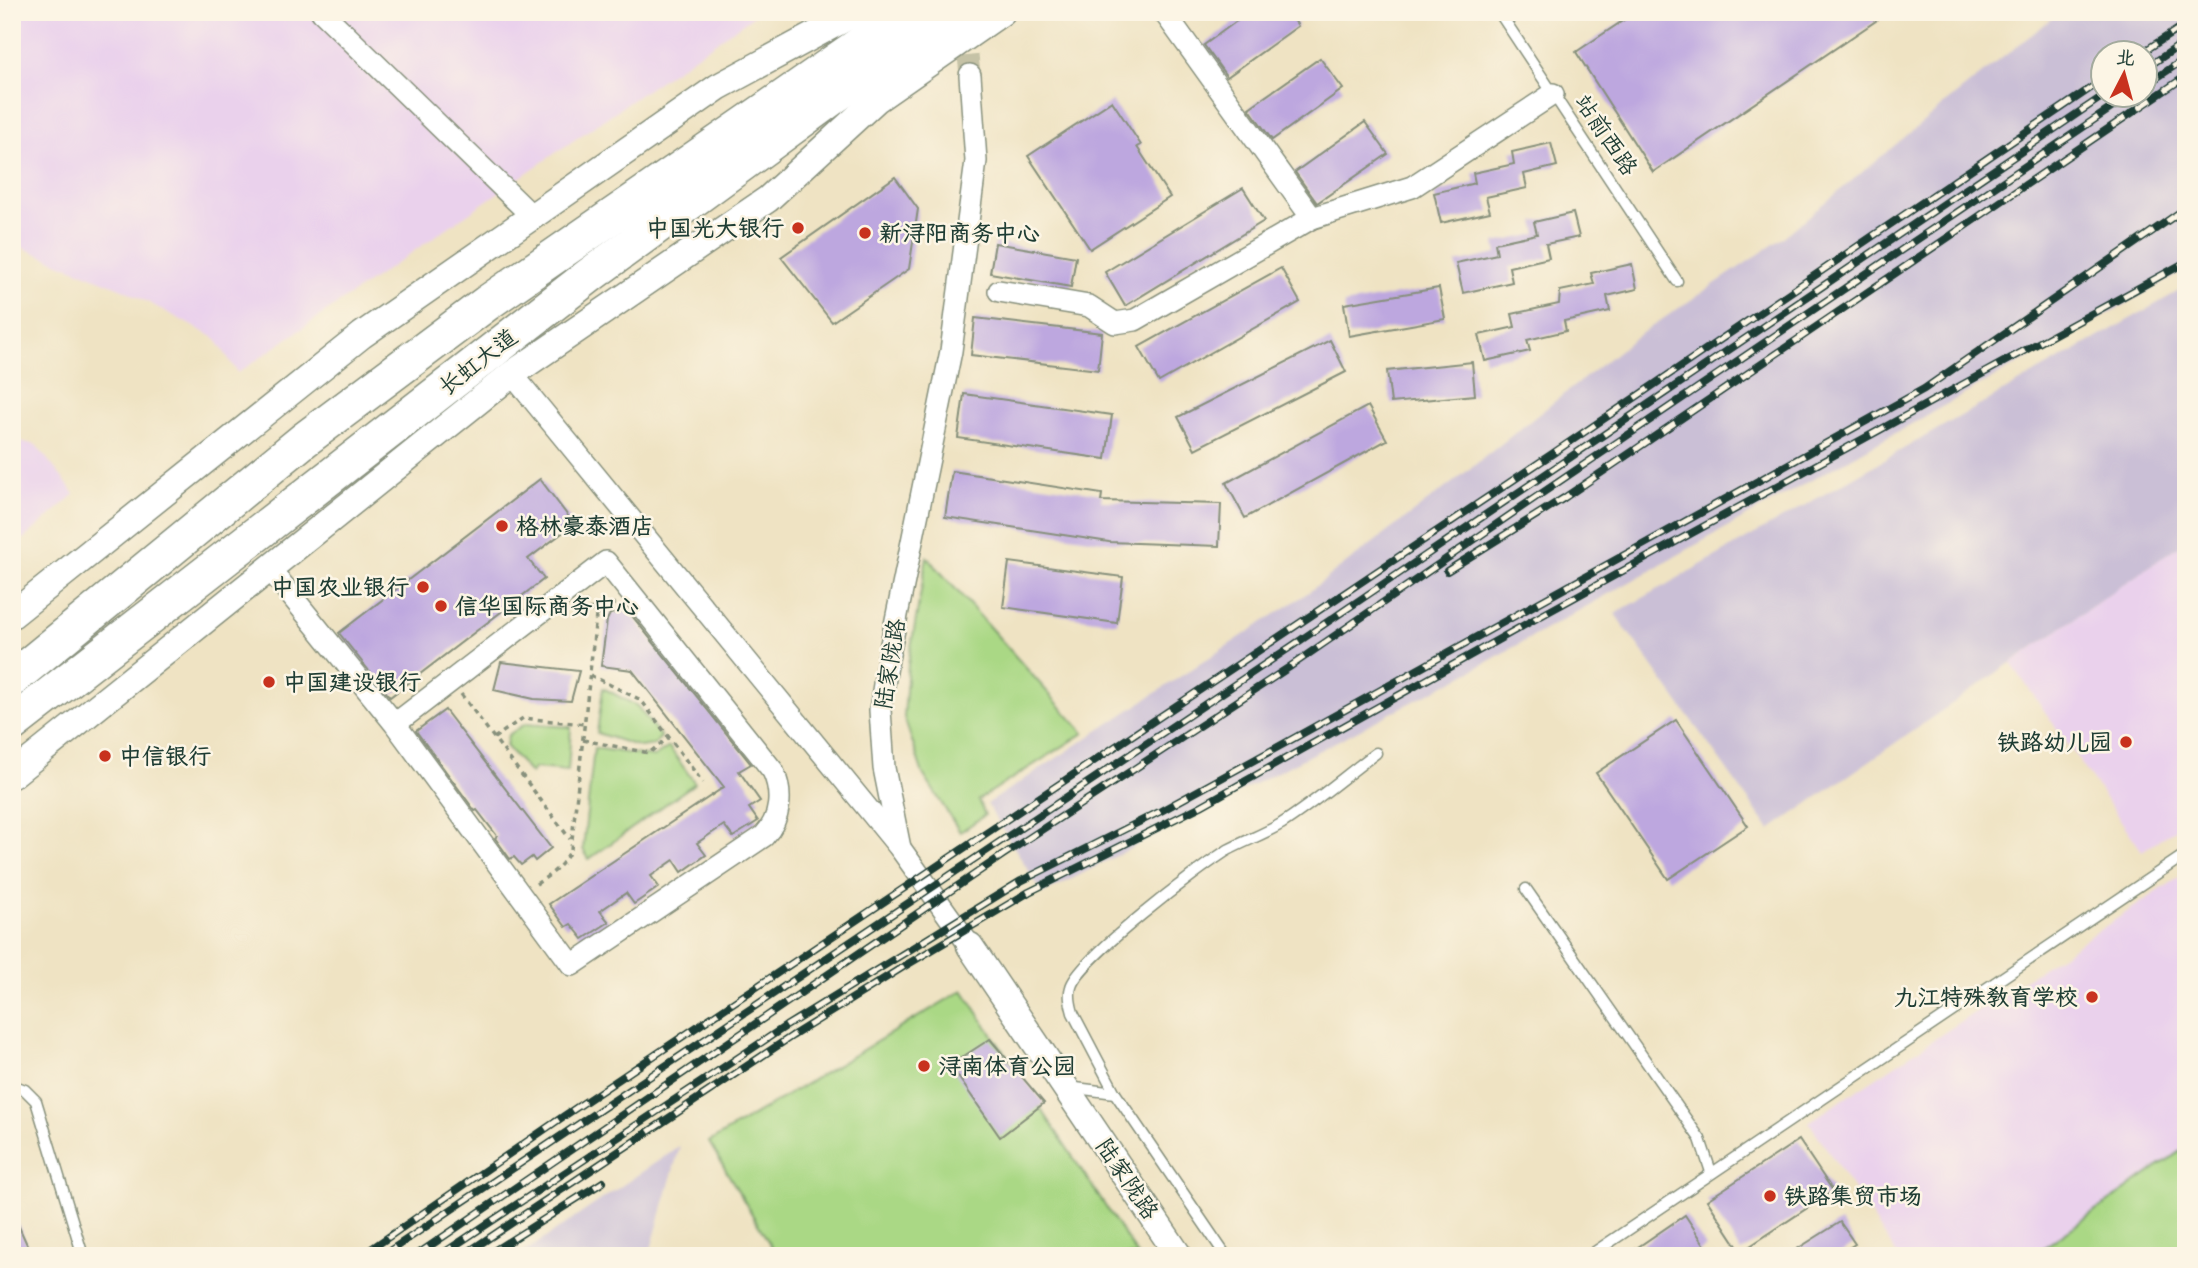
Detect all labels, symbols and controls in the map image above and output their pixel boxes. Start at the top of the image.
north arrow [2090,38,2160,108]
text: 北 [2115,40,2137,75]
street label: 站前西路 [1563,85,1649,185]
place label: 中国光大银行 [646,208,784,249]
place label: 新浔阳商务中心 [879,213,1040,254]
marker: 中国光大银行 [790,220,806,236]
marker: 新浔阳商务中心 [857,225,873,241]
street label: 长虹大道 [429,318,527,406]
place label: 格林豪泰酒店 [516,506,654,547]
marker: 格林豪泰酒店 [494,518,510,534]
place label: 中国农业银行 [271,567,409,608]
marker: 中国农业银行 [415,579,431,595]
place label: 信华国际商务中心 [455,586,639,627]
marker: 信华国际商务中心 [433,598,449,614]
street label: 陆家陇路 [863,615,917,713]
place label: 中国建设银行 [283,662,421,703]
marker: 中国建设银行 [261,674,277,690]
place label: 铁路幼儿园 [1997,722,2112,763]
marker: 铁路幼儿园 [2118,734,2134,750]
place label: 中信银行 [119,736,211,777]
marker: 中信银行 [97,748,113,764]
place label: 九江特殊教育学校 [1894,977,2078,1018]
marker: 九江特殊教育学校 [2084,989,2100,1005]
place label: 浔南体育公园 [938,1046,1076,1087]
marker: 浔南体育公园 [916,1058,932,1074]
street label: 陆家陇路 [1084,1129,1170,1229]
place label: 铁路集贸市场 [1784,1176,1922,1217]
marker: 铁路集贸市场 [1762,1188,1778,1204]

